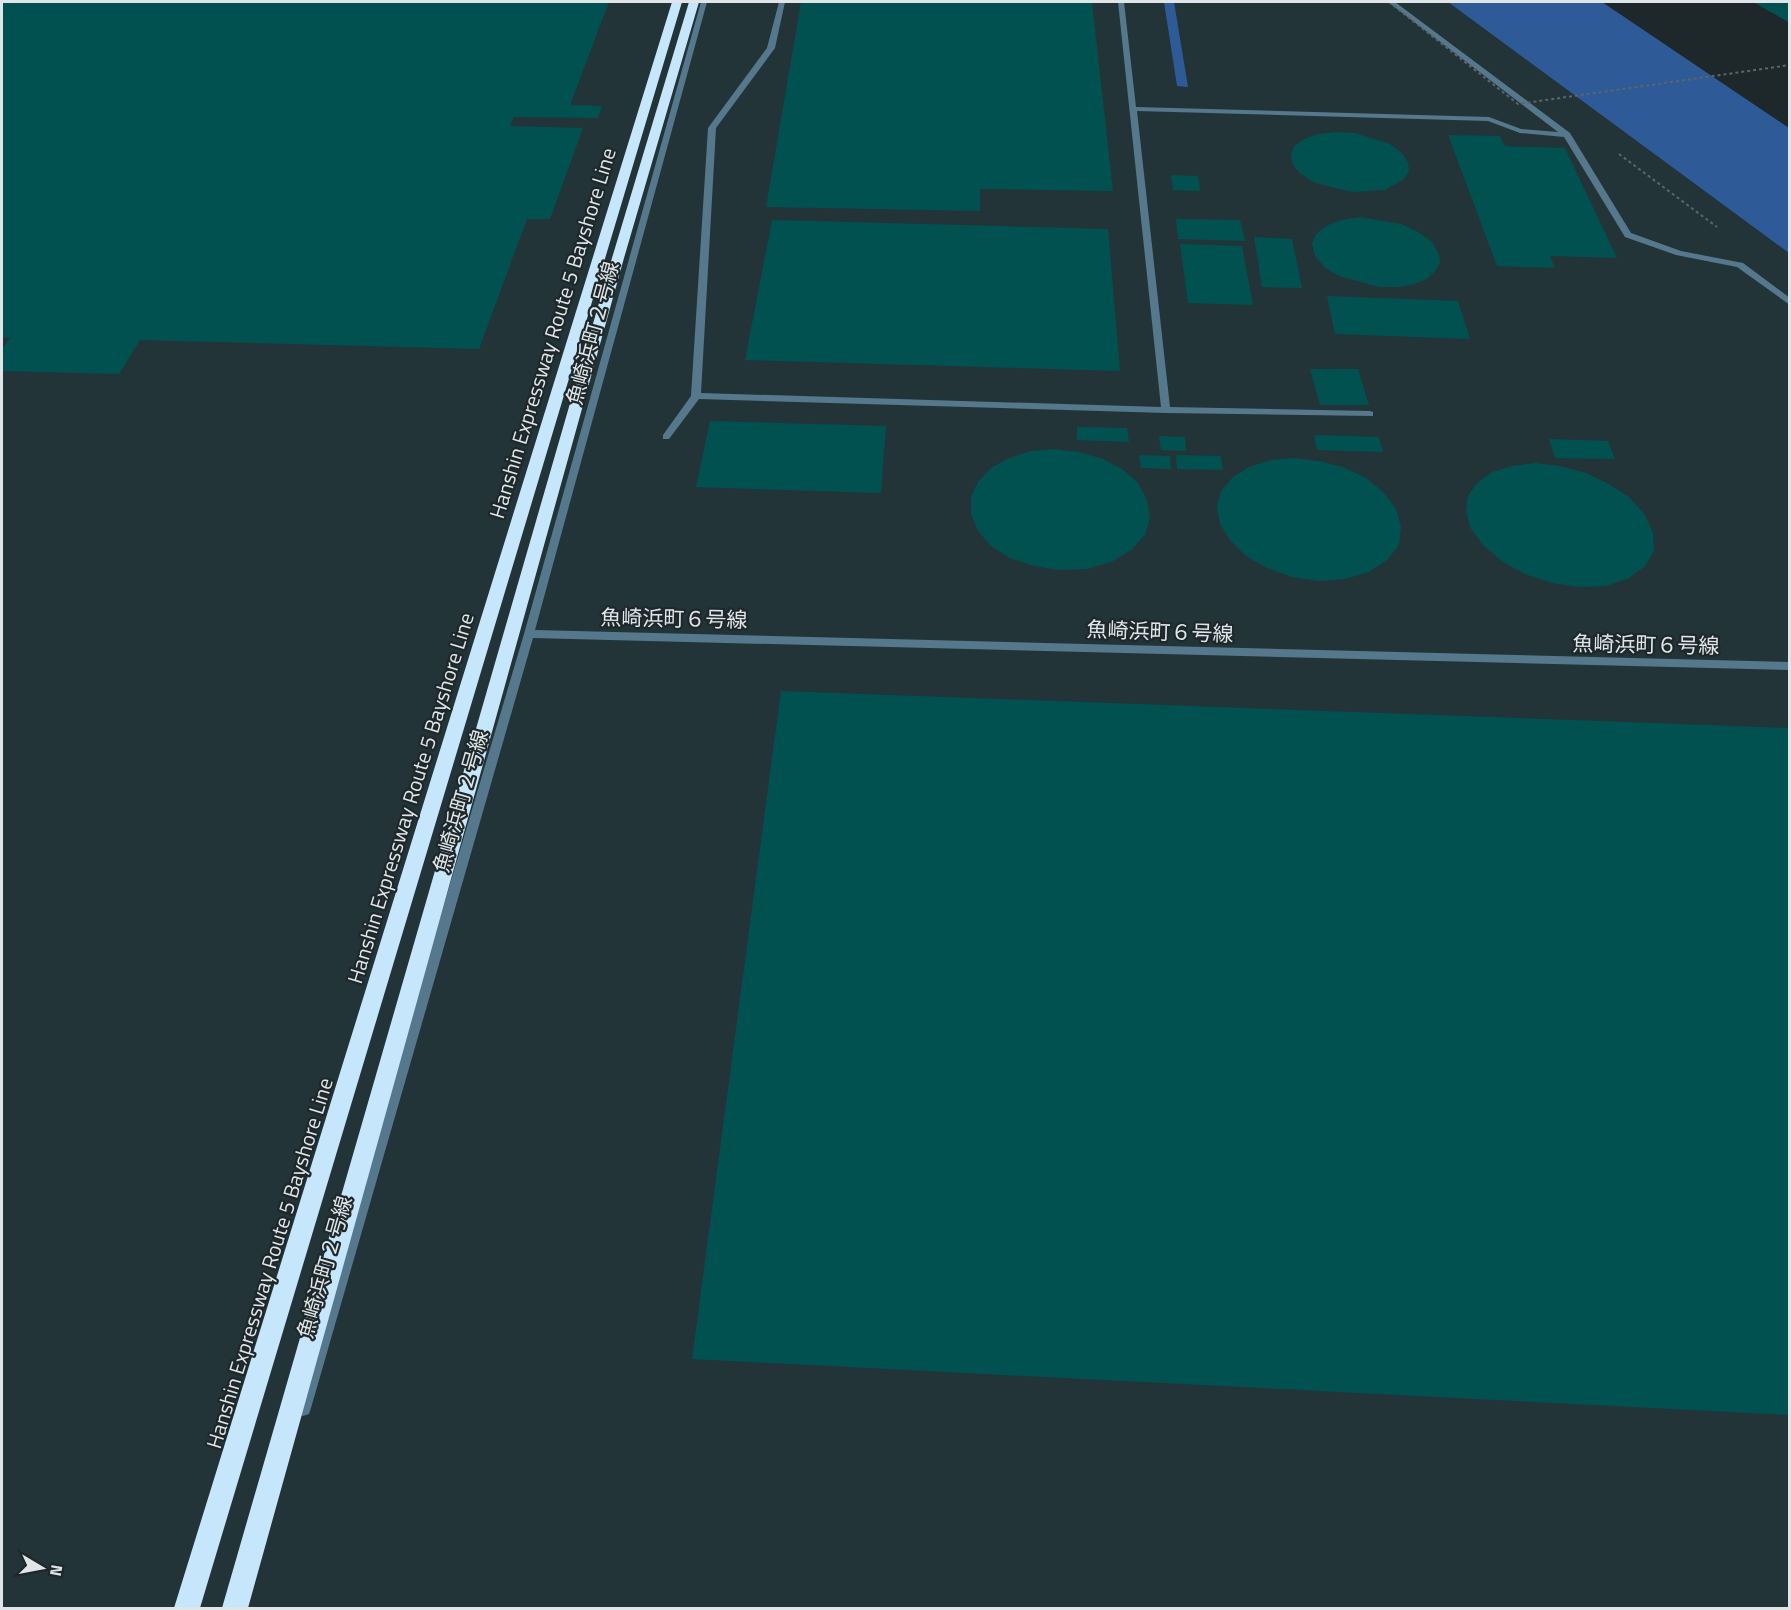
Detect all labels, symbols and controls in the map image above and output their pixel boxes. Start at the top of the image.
street label: Hanshin Expressway Route 5 Bayshore Line [480,144,624,522]
street label: 魚崎浜町２号線 [558,258,626,408]
street label: 魚崎浜町６号線 [600,601,748,635]
street label: Hanshin Expressway Route 5 Bayshore Line [338,609,482,987]
street label: 魚崎浜町６号線 [1086,612,1234,650]
street label: 魚崎浜町６号線 [1572,627,1720,661]
street label: 魚崎浜町２号線 [424,726,496,876]
street label: Hanshin Expressway Route 5 Bayshore Line [197,1074,341,1452]
street label: 魚崎浜町２号線 [288,1192,360,1342]
north arrow [12,1538,72,1598]
text: N [44,1563,70,1578]

